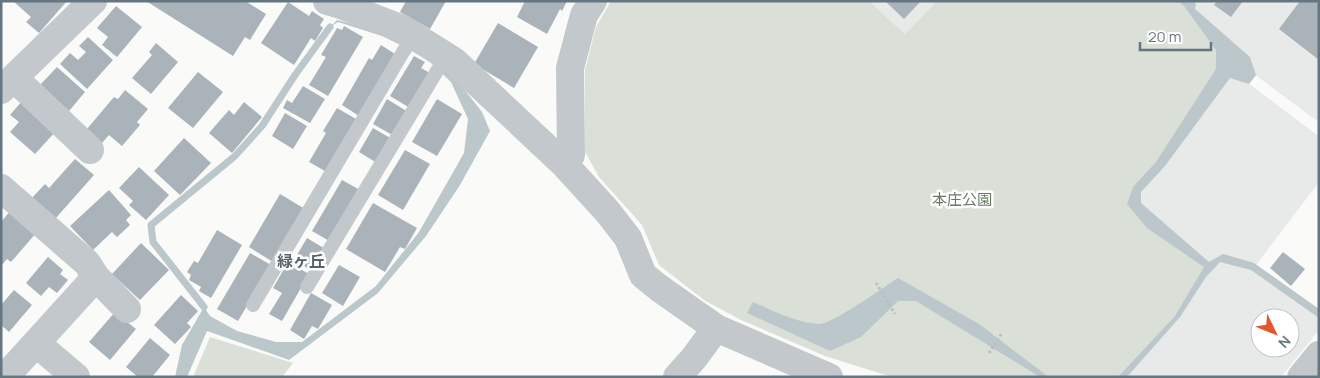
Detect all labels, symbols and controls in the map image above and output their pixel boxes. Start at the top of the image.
scale bar [1140,20,1211,52]
text: 20 m [1148,26,1181,47]
park label: 本庄公園 [932,189,992,210]
district label: 緑ヶ丘 [277,250,325,272]
north arrow [1250,308,1300,358]
text: N [1274,332,1295,352]

